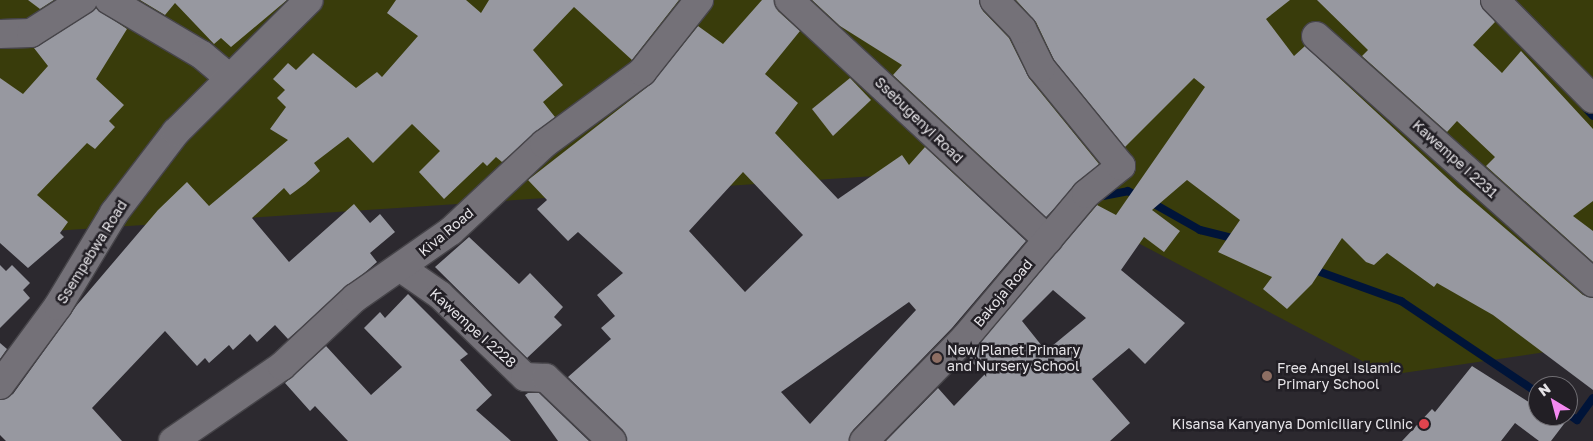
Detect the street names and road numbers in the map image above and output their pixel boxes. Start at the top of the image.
street label: Ssebugenyi Road [871,74,967,166]
street label: Kawempe I 2231 [1409,117,1501,201]
street label: Ssempebwa Road [53,197,131,307]
street label: Kiva Road [415,204,477,260]
street label: Bakoja Road [970,256,1036,330]
street label: Kawempe I 2228 [426,285,520,371]

